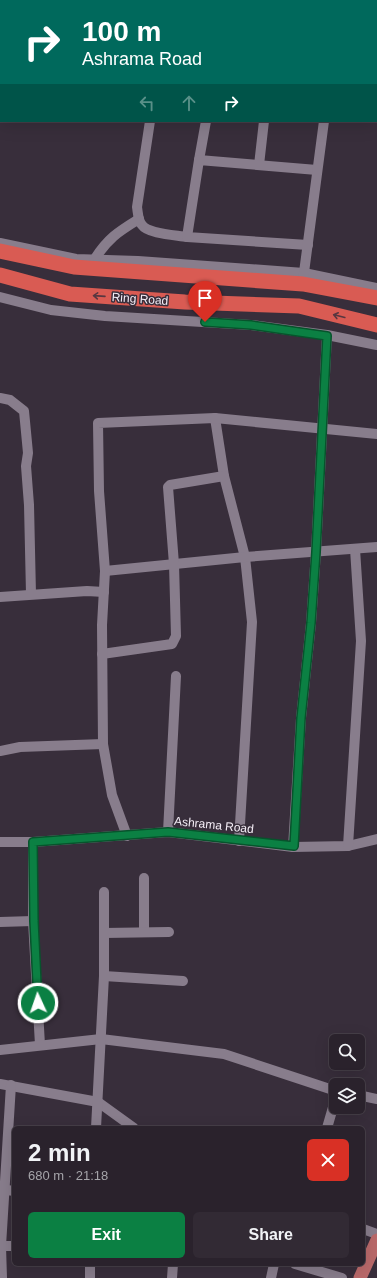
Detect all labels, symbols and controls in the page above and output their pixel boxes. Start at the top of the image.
icon: right [16,16,68,68]
text: 100 m [82,16,161,47]
text: Ashrama Road [82,49,202,69]
icon: left [136,92,158,114]
icon: ahead [178,92,200,114]
icon: right [220,92,242,114]
pin [188,281,222,322]
icon: arrive [194,287,216,309]
street label: Ring Road [111,290,169,308]
one-way arrow [93,293,106,300]
one-way arrow [333,312,346,319]
street label: Ashrama Road [173,814,255,836]
position arrow [17,982,59,1024]
map controls [329,1034,365,1114]
button: search [329,1034,365,1070]
button: layers [329,1078,365,1114]
text: 2 min [28,1139,91,1166]
button: close [307,1139,349,1181]
text: 680 m · 21:18 [28,1168,108,1183]
button: Exit [28,1212,185,1258]
button: Share [193,1212,349,1258]

